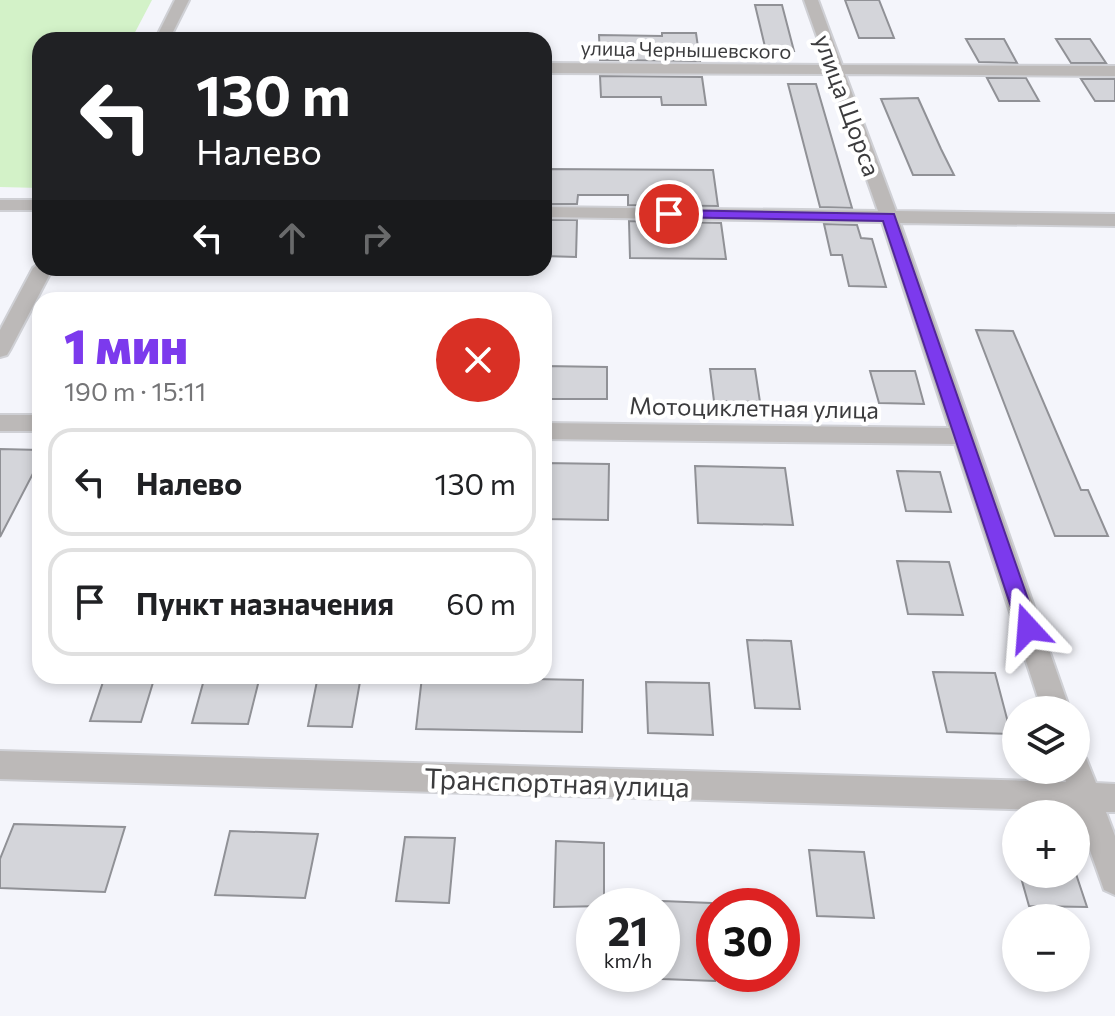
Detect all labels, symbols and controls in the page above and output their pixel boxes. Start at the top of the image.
street label: улица Щорса [809,30,887,180]
street label: улица Чернышевского [581,35,791,63]
text: 130 m [196,59,351,128]
icon: left [64,64,168,168]
text: Налево [196,128,322,172]
pin [635,180,703,248]
icon: arrive [647,192,691,236]
icon: left [186,216,230,260]
icon: ahead [270,216,314,260]
icon: right [354,216,398,260]
text: 1 мин [64,315,188,374]
button: close [436,318,520,402]
text: 190 m · 15:11 [64,375,206,406]
street label: Мотоциклетная улица [629,390,879,424]
icon: left [68,460,112,504]
text: Налево [136,464,242,501]
text: 130 m [435,464,516,501]
icon: arrive [68,580,112,624]
text: Пункт назначения [136,584,394,621]
text: 60 m [446,584,516,621]
position arrow [986,586,1070,670]
map controls [1002,696,1090,992]
button: layers [1002,696,1090,784]
street label: Транспортная улица [424,760,690,804]
button: + [1002,800,1090,888]
speed limit sign: 30 [696,888,800,992]
button: − [1002,904,1090,992]
text: 21 [608,905,648,954]
text: km/h [604,948,652,972]

